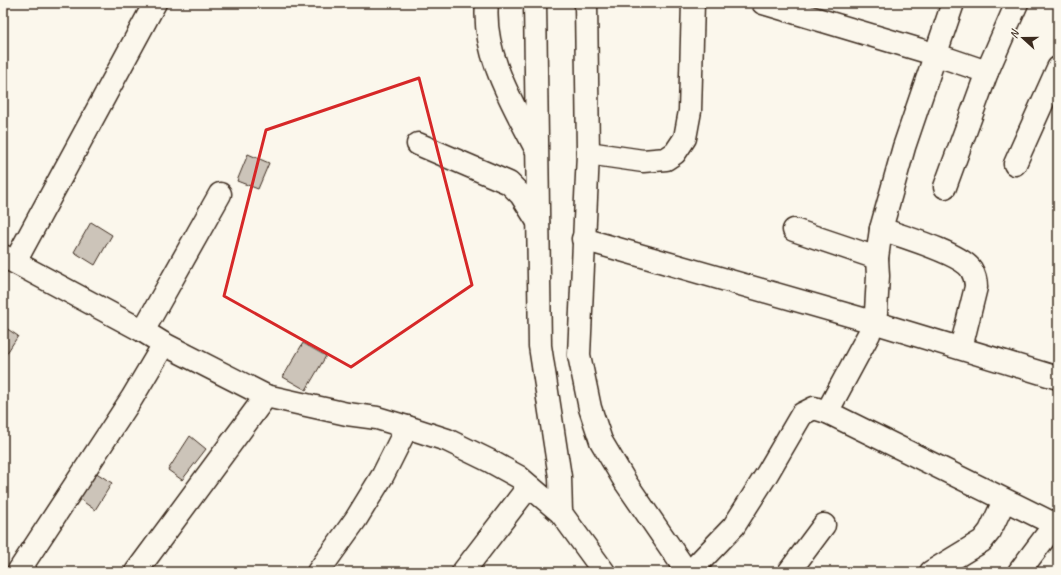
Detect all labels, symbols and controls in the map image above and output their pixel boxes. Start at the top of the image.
north arrow [1003,18,1043,58]
text: N [1006,27,1022,40]

